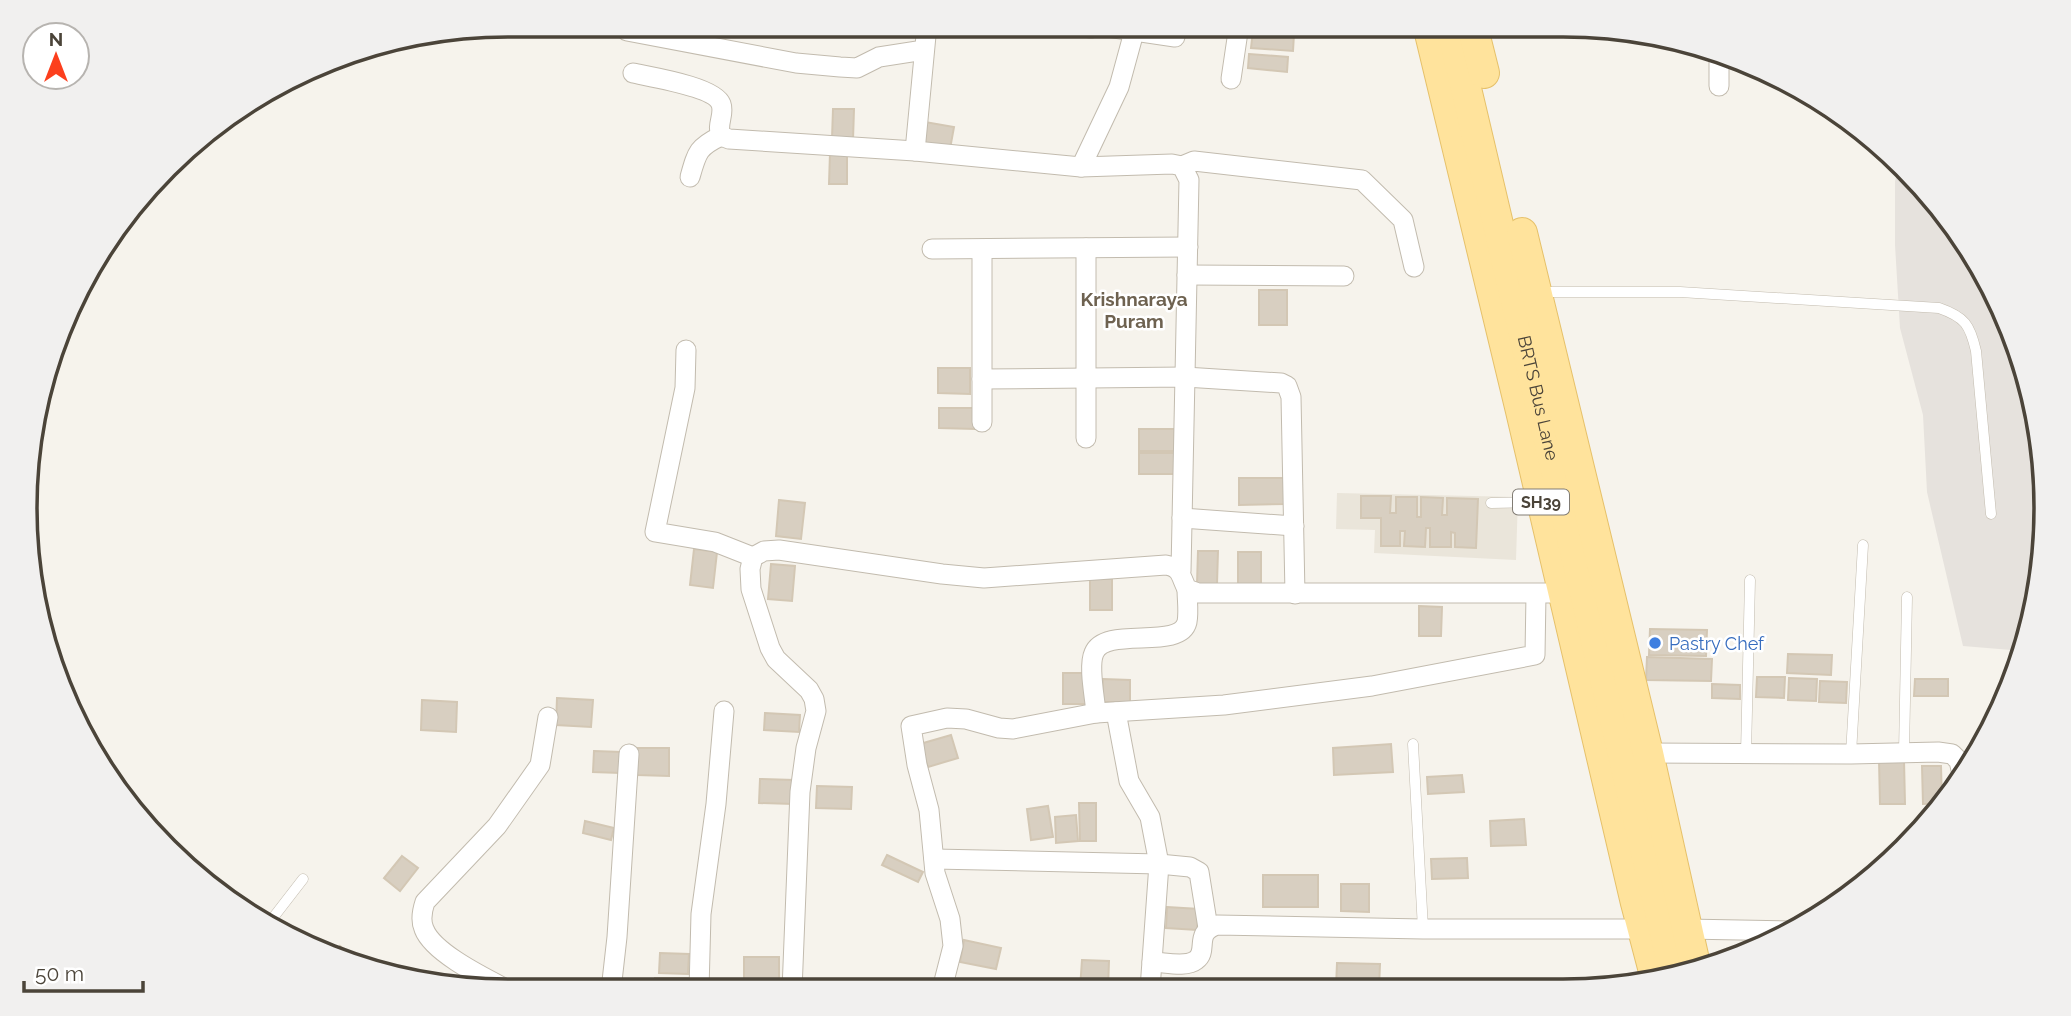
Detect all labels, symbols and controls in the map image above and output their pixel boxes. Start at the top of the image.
north arrow [21,21,91,91]
text: N [49,28,63,50]
district label: Krishnaraya Puram [1080,288,1188,332]
street label: BRTS Bus Lane [1514,333,1564,463]
road number: SH39 [1513,489,1569,514]
place label: Pastry Chef [1669,633,1765,654]
marker: Pastry Chef [1647,635,1663,651]
scale bar [24,950,144,994]
text: 50 m [35,961,84,986]

